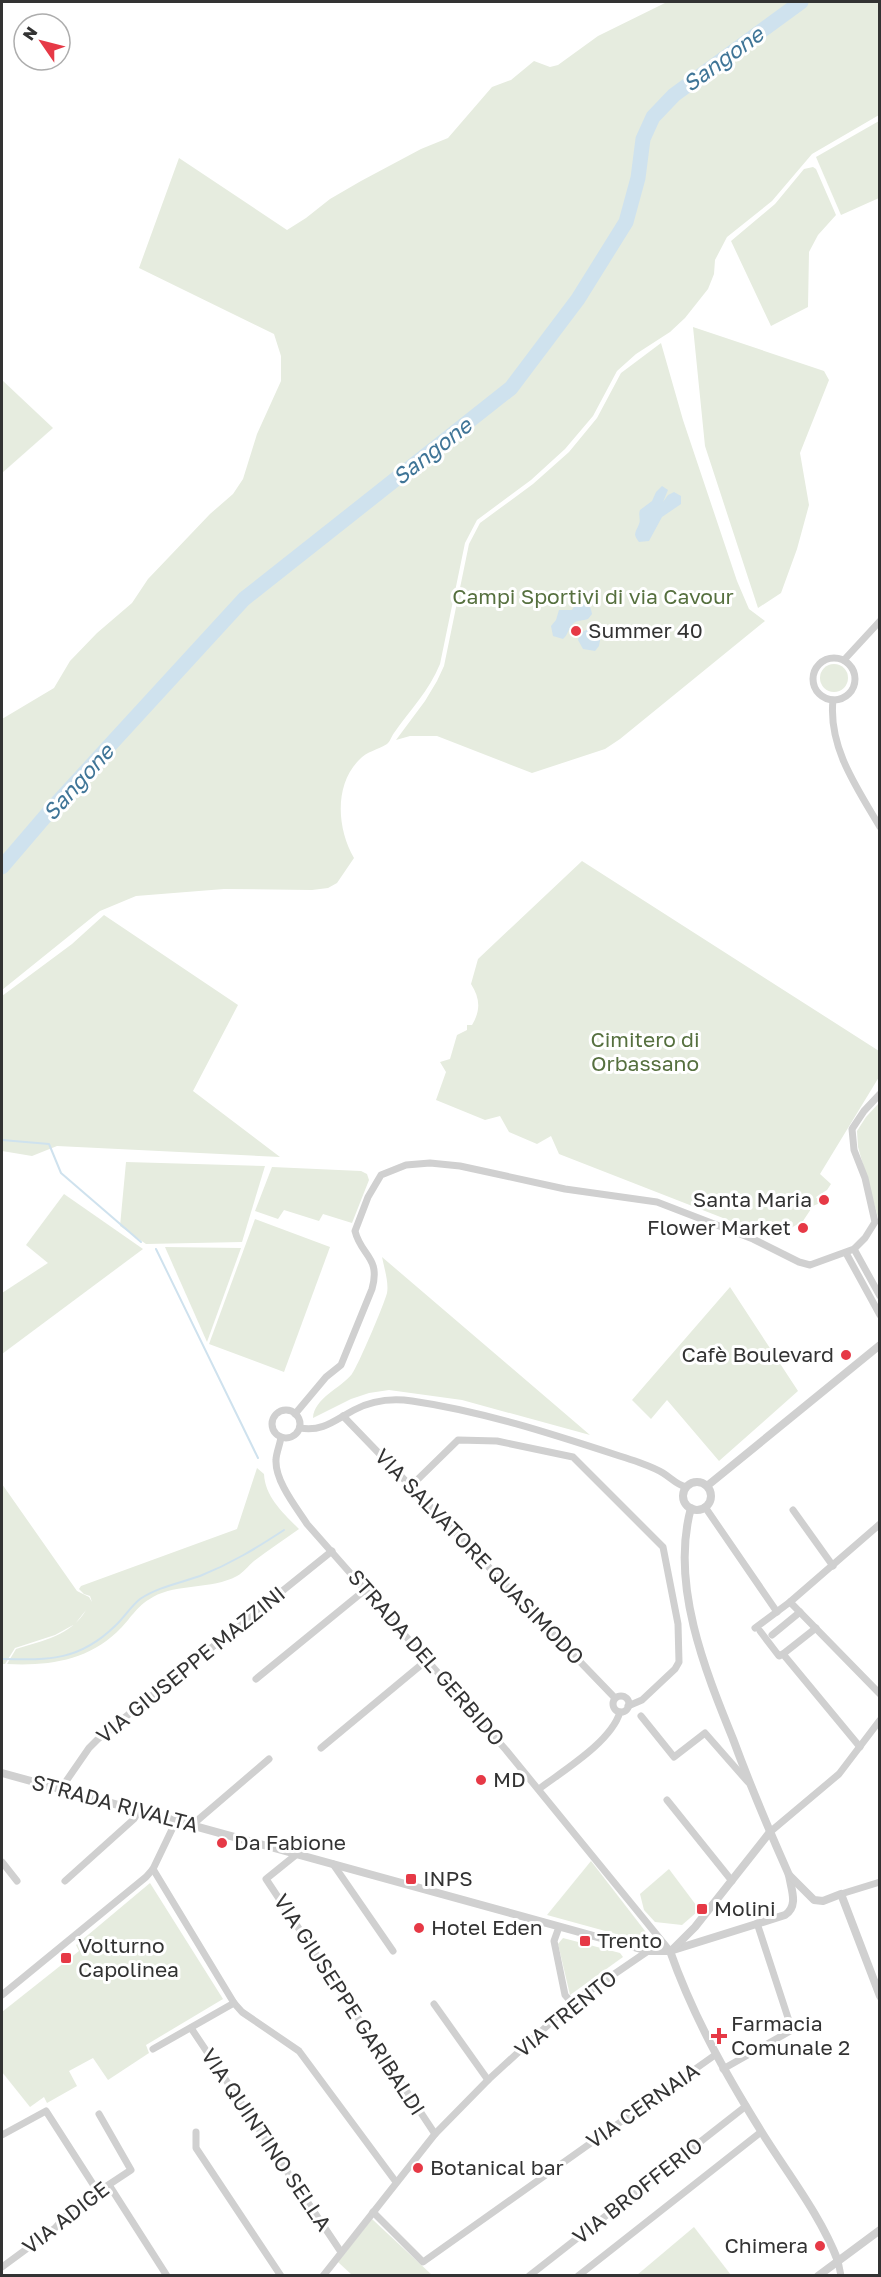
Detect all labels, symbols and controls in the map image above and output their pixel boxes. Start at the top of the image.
north arrow [12,12,72,72]
water label: Sangone [677,19,770,97]
text: N [18,23,41,44]
water label: Sangone [387,410,478,490]
park label: Campi Sportivi di via Cavour [452,583,734,609]
place label: Summer 40 [588,617,703,643]
marker: Summer 40 [569,624,583,638]
water label: Sangone [36,736,120,825]
park label: Cimitero di Orbassano [590,1026,700,1076]
place label: Santa Maria [693,1186,812,1212]
marker: Santa Maria [817,1193,831,1207]
place label: Flower Market [647,1214,791,1240]
marker: Flower Market [796,1221,810,1235]
place label: Cafè Boulevard [681,1341,834,1367]
marker: Cafè Boulevard [839,1348,853,1362]
street label: VIA SALVATORE QUASIMODO [370,1443,590,1670]
street label: STRADA DEL GERBIDO [343,1564,511,1751]
street label: VIA GIUSEPPE MAZZINI [91,1580,290,1748]
place label: MD [493,1766,526,1792]
street label: STRADA RIVALTA [29,1768,201,1838]
marker: MD [474,1773,488,1787]
place label: Da Fabione [234,1829,346,1855]
marker: Da Fabione [215,1836,229,1850]
place label: INPS [423,1865,473,1891]
marker: INPS [404,1872,418,1886]
street label: VIA GIUSEPPE GARIBALDI [268,1889,431,2120]
place label: Molini [714,1895,776,1921]
marker: Molini [695,1902,709,1916]
place label: Hotel Eden [431,1914,543,1940]
marker: Hotel Eden [412,1921,426,1935]
place label: Trento [597,1927,662,1953]
place label: Volturno Capolinea [78,1932,179,1982]
marker: Trento [578,1934,592,1948]
marker: Volturno Capolinea [59,1951,73,1965]
street label: VIA TRENTO [509,1964,622,2062]
place label: Farmacia Comunale 2 [731,2010,850,2060]
marker: Farmacia Comunale 2 [712,2029,726,2043]
street label: VIA QUINTINO SELLA [196,2043,338,2236]
street label: VIA CERNAIA [581,2057,704,2154]
street label: VIA BROFFERIO [567,2131,708,2249]
place label: Botanical bar [430,2154,564,2180]
marker: Botanical bar [411,2161,425,2175]
street label: VIA ADIGE [17,2175,114,2259]
place label: Chimera [725,2232,808,2258]
marker: Chimera [813,2239,827,2253]

